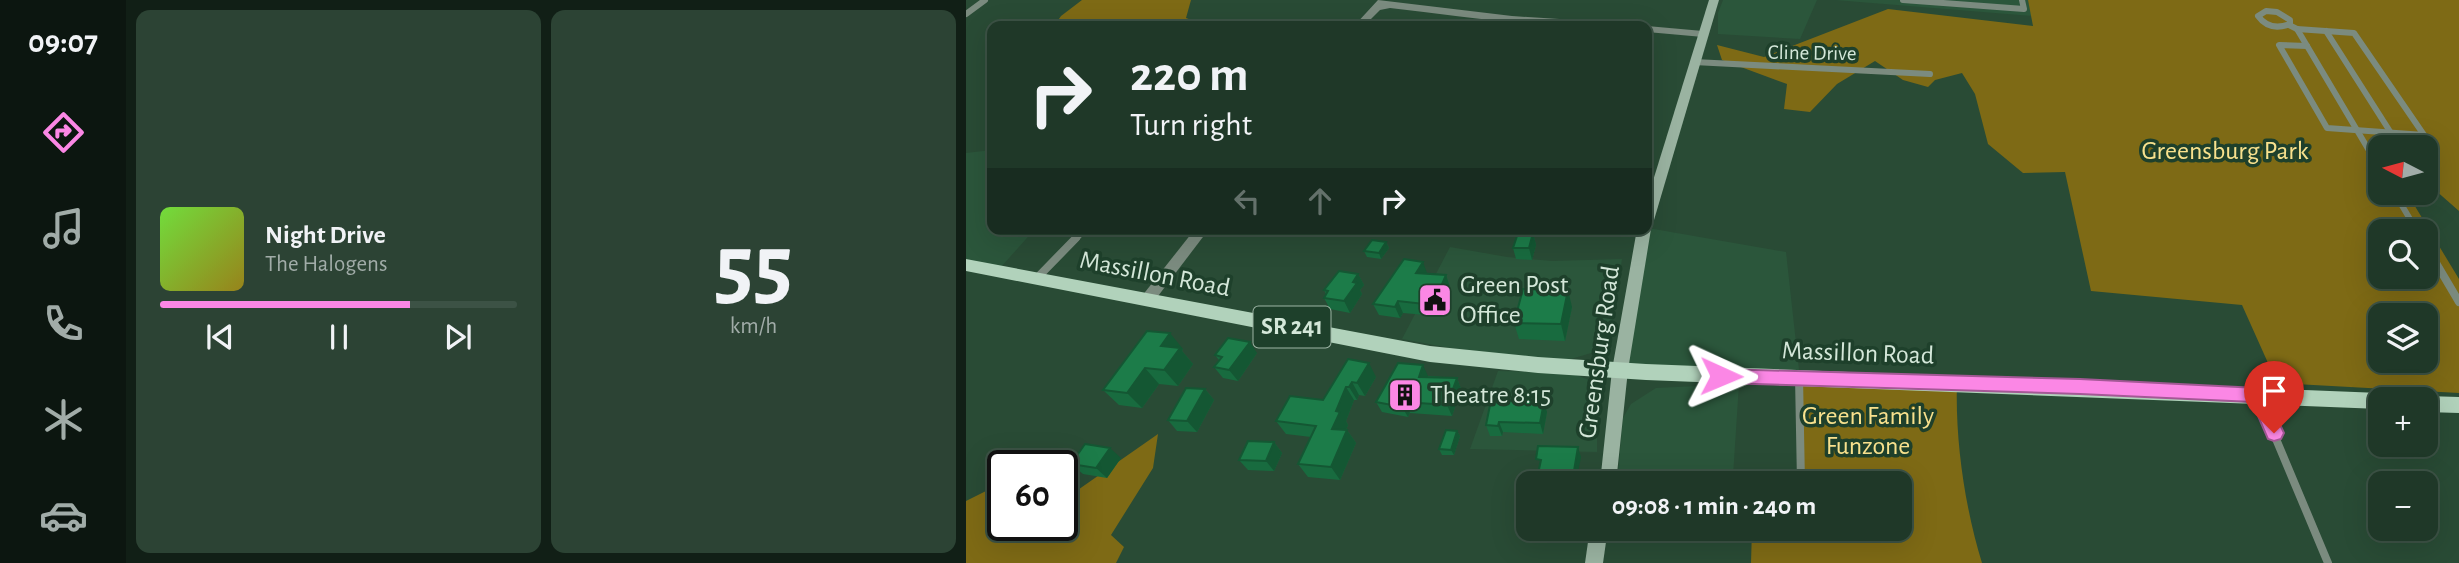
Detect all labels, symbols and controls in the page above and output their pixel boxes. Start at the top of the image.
text: 09:07 [28,26,98,58]
street label: Cline Drive [1767,42,1857,64]
icon: right [1015,49,1106,140]
text: 220 m [1130,51,1249,100]
icon: directions [39,108,88,157]
text: Turn right [1130,109,1252,141]
north arrow [2368,135,2438,205]
map controls [2368,135,2438,541]
park label: Greensburg Park [2141,138,2309,164]
icon: left [1228,182,1266,220]
icon: ahead [1301,182,1339,220]
icon: right [1374,182,1412,220]
icon: music [39,204,88,253]
button: search [2368,219,2438,289]
text: Night Drive [265,222,386,248]
text: 55 [714,222,793,313]
street label: Massillon Road [1078,247,1232,301]
text: The Halogens [265,253,387,276]
street label: Greensburg Road [1574,264,1624,440]
place label: Green Post Office [1460,272,1568,328]
public building icon: Green Post Office [1416,281,1454,319]
icon: phone [39,299,88,348]
button: layers [2368,303,2438,373]
road number: SR 241 [1254,306,1330,348]
text: km/h [730,315,777,338]
icon: previous [201,318,239,356]
icon: pause [320,318,358,356]
icon: next [439,318,477,356]
street label: Massillon Road [1781,337,1935,369]
position arrow [1684,339,1758,413]
pin [2244,361,2304,433]
icon: arrive [2255,372,2293,410]
building icon: Theatre 8:15 [1386,376,1424,414]
place label: Theatre 8:15 [1430,382,1551,408]
button: + [2368,387,2438,457]
icon: climate [39,395,88,444]
park label: Green Family Funzone [1802,403,1934,459]
speed limit sign: 60 [987,450,1078,541]
button: − [2368,471,2438,541]
icon: car [39,491,88,540]
text: 09:08 · 1 min · 240 m [1612,493,1816,519]

